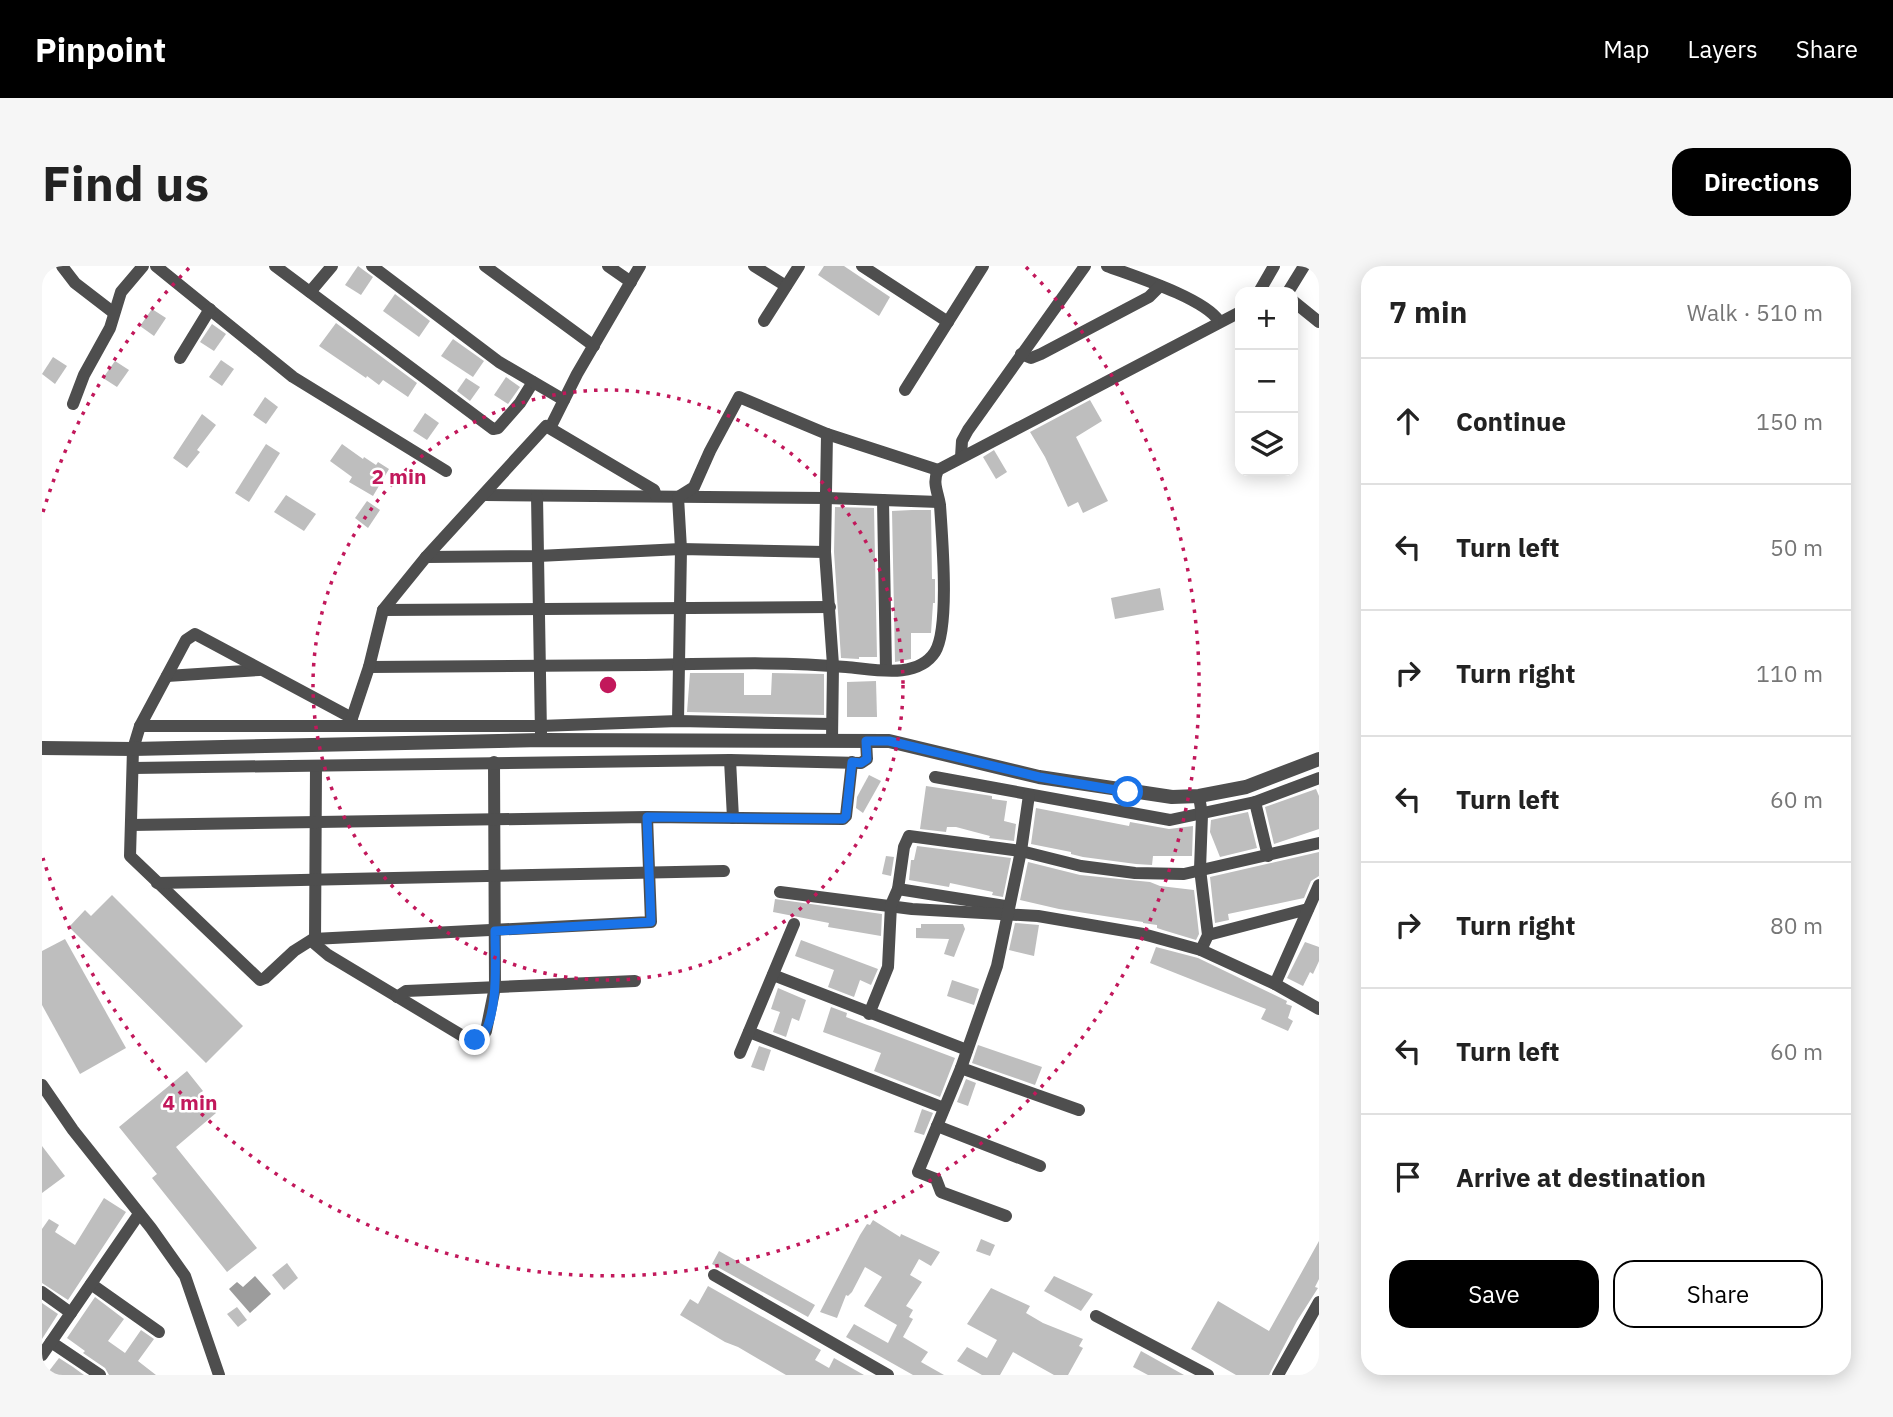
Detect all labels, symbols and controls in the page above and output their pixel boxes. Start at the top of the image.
text: Pinpoint [35,28,166,71]
text: Map [1603,33,1650,65]
text: Layers [1688,33,1758,65]
text: Share [1796,33,1858,65]
button: Directions [1672,148,1851,216]
text: Find us [42,151,209,214]
map controls [1235,287,1298,476]
button: + [1235,287,1298,350]
text: 7 min [1389,292,1467,331]
text: Walk · 510 m [1687,297,1823,327]
button: − [1235,350,1298,413]
icon: ahead [1389,402,1427,440]
text: Continue [1456,404,1566,438]
text: 150 m [1756,406,1823,436]
button: layers [1235,413,1298,476]
text: 2 min [372,462,426,490]
icon: left [1389,528,1427,566]
text: Turn left [1456,530,1559,564]
text: 50 m [1770,532,1823,562]
icon: right [1389,654,1427,692]
text: Turn right [1456,656,1575,690]
text: 110 m [1756,658,1823,688]
centre of rings [596,673,620,697]
route start [1112,776,1143,807]
icon: left [1389,780,1427,818]
text: Turn left [1456,782,1559,816]
text: 60 m [1770,784,1823,814]
icon: right [1389,906,1427,944]
text: Turn right [1456,908,1575,942]
text: 80 m [1770,910,1823,940]
route end [459,1024,490,1055]
icon: left [1389,1032,1427,1070]
text: Turn left [1456,1034,1559,1068]
text: 60 m [1770,1036,1823,1066]
text: 4 min [163,1088,217,1116]
icon: arrive [1389,1158,1427,1196]
text: Arrive at destination [1456,1160,1706,1194]
button: Save [1389,1260,1599,1328]
button: Share [1613,1260,1823,1328]

